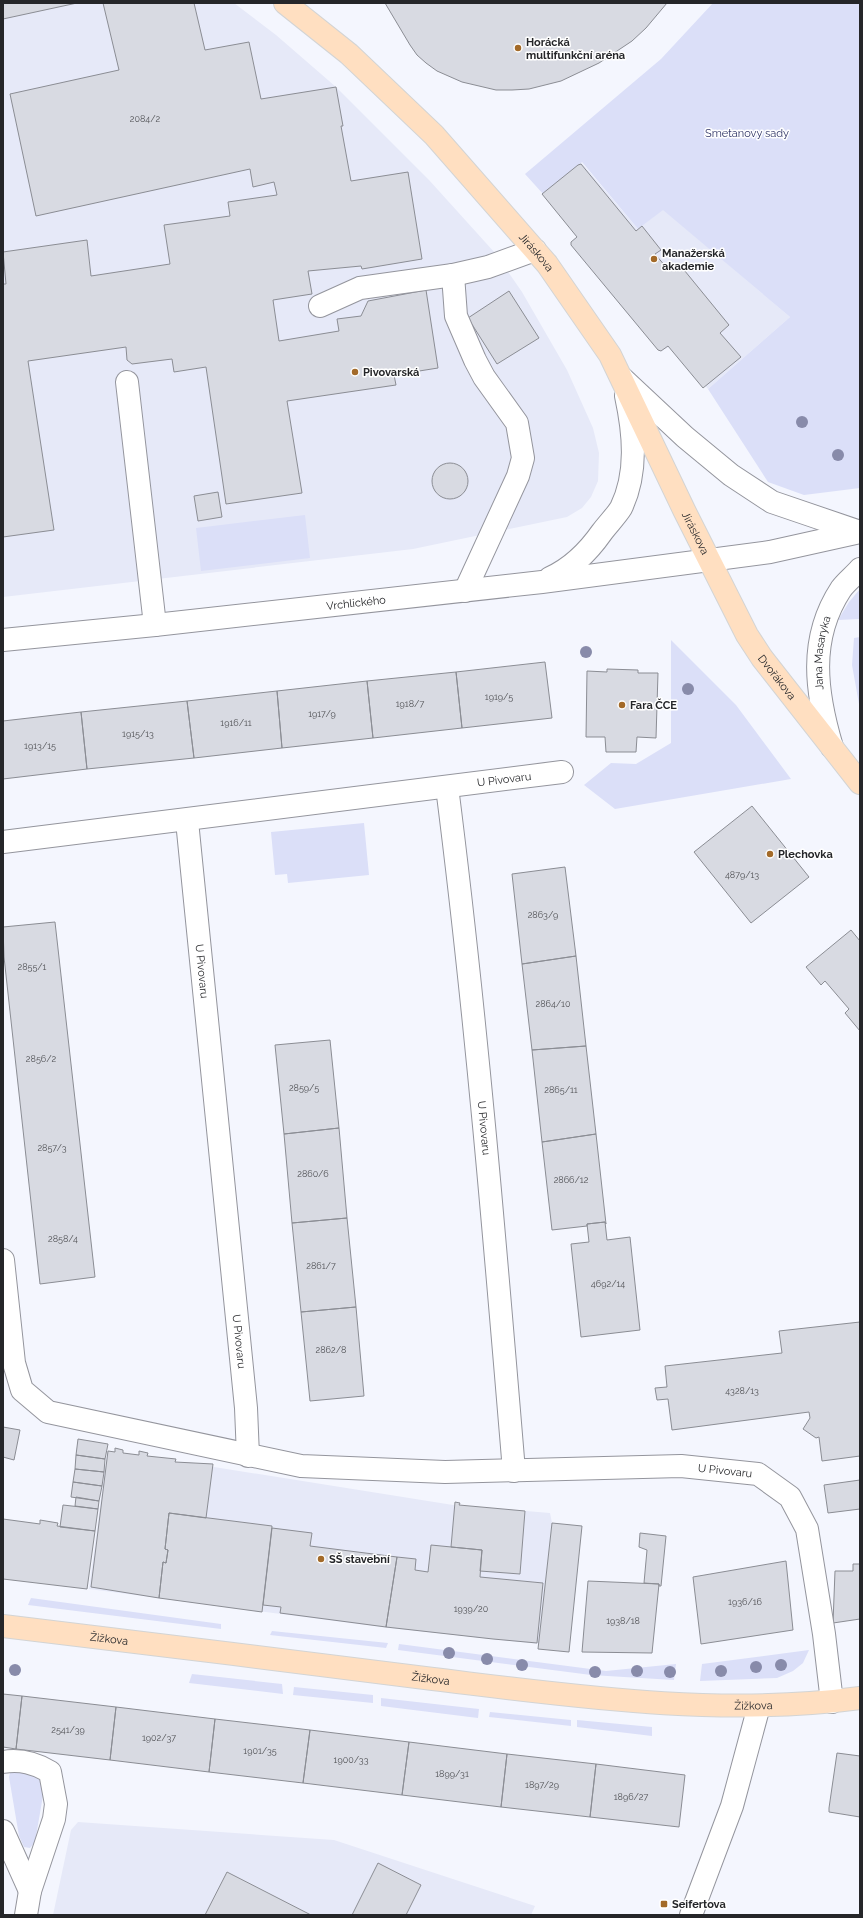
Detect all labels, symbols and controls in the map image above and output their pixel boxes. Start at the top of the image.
place label: Horácká multifunkční aréna [526,36,625,62]
marker: Horácká multifunkční aréna [513,43,523,53]
house number: 2084/2 [130,114,160,124]
park label: Smetanovy sady [705,127,789,140]
street label: Jiráskova [516,231,556,274]
place label: Manažerská akademie [662,247,725,273]
marker: Manažerská akademie [649,254,659,264]
place label: Pivovarská [363,366,419,379]
marker: Pivovarská [350,367,360,377]
street label: Jiráskova [679,510,711,557]
street label: Vrchlického [326,593,387,613]
street label: Jana Masaryka [812,614,834,691]
street label: Dvořákova [755,652,798,703]
house number: 1919/5 [485,692,513,702]
place label: Fara ČCE [630,698,677,712]
house number: 1918/7 [396,699,424,709]
marker: Fara ČCE [617,700,627,710]
house number: 1917/9 [308,709,336,719]
house number: 1916/11 [220,718,252,728]
house number: 1915/13 [122,729,154,739]
house number: 1913/15 [24,741,56,751]
street label: U Pivovaru [476,770,532,790]
place label: Plechovka [778,848,833,861]
marker: Plechovka [765,849,775,859]
house number: 4879/13 [725,870,759,880]
house number: 2863/9 [528,910,558,920]
street label: U Pivovaru [192,944,211,999]
house number: 2855/1 [18,962,47,972]
house number: 2864/10 [536,999,571,1009]
house number: 2856/2 [26,1054,56,1064]
house number: 2859/5 [289,1083,319,1093]
house number: 2865/11 [544,1085,578,1095]
street label: U Pivovaru [475,1100,493,1156]
house number: 2857/3 [37,1143,67,1153]
house number: 2860/6 [297,1169,329,1179]
house number: 2866/12 [554,1175,589,1185]
house number: 2858/4 [48,1234,78,1244]
house number: 2861/7 [306,1261,336,1271]
house number: 4692/14 [591,1279,625,1289]
street label: U Pivovaru [230,1314,248,1369]
house number: 2862/8 [316,1345,346,1355]
house number: 4328/13 [725,1386,759,1396]
street label: U Pivovaru [697,1462,753,1480]
place label: SŠ stavební [329,1552,390,1566]
marker: SŠ stavební [316,1554,326,1564]
house number: 1936/16 [728,1597,763,1607]
house number: 1939/20 [454,1604,489,1614]
house number: 1938/18 [606,1616,640,1626]
street label: Žižkova [89,1630,129,1648]
street label: Žižkova [411,1669,450,1688]
street label: Žižkova [734,1699,773,1713]
house number: 2541/39 [51,1725,85,1735]
house number: 1902/37 [142,1733,176,1743]
house number: 1901/35 [243,1746,277,1756]
house number: 1900/33 [334,1755,369,1765]
house number: 1899/31 [435,1769,469,1779]
house number: 1897/29 [525,1780,559,1790]
house number: 1896/27 [614,1792,648,1802]
place label: Seifertova [672,1898,726,1911]
marker: Seifertova [659,1899,669,1909]

